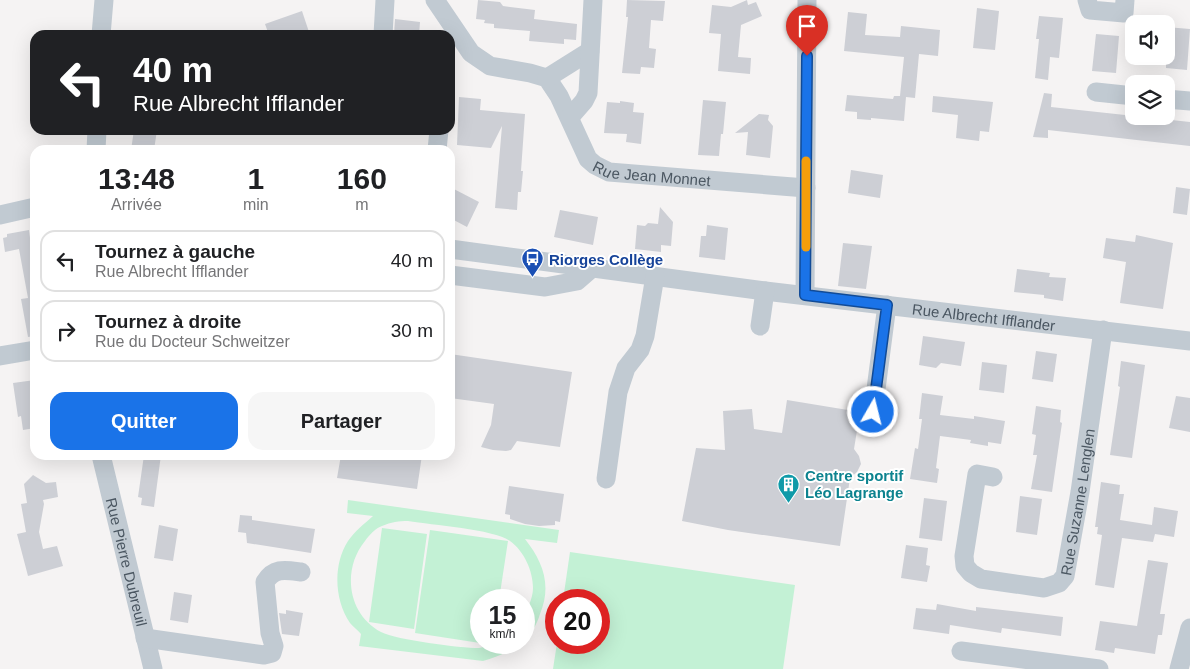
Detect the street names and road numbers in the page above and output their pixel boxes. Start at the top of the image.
street label: Rue Jean Monnet [590,157,712,189]
street label: Rue Albrecht Ifflander [911,300,1056,334]
street label: Rue Suzanne Lenglen [1057,427,1097,577]
street label: Rue Pierre Dubreuil [103,496,151,628]

